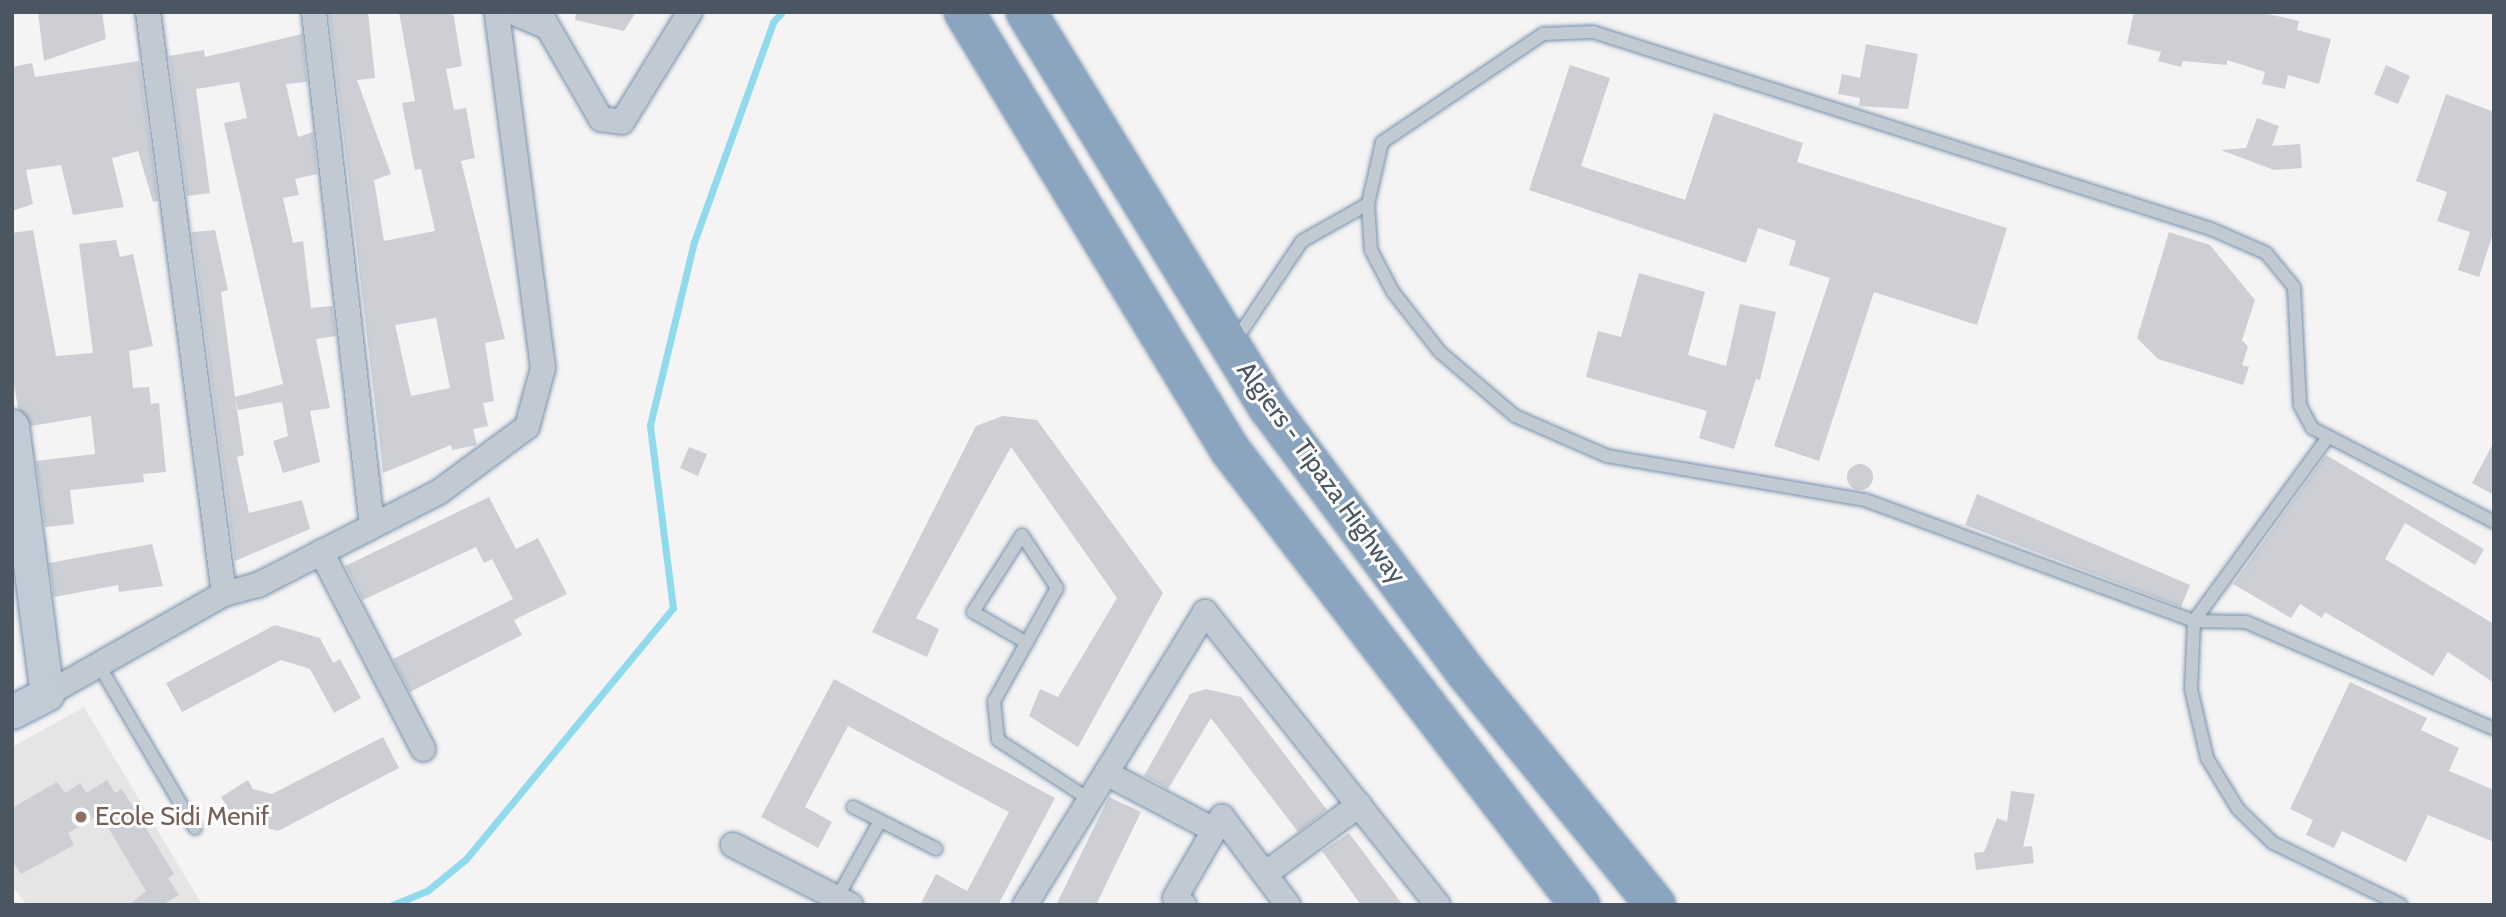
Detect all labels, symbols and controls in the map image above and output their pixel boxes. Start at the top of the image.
street label: Algiers - Tipaza Highway [1230,356,1412,590]
place label: Ecole Sidi Menif [95,801,269,833]
marker: Ecole Sidi Menif [73,809,89,825]

